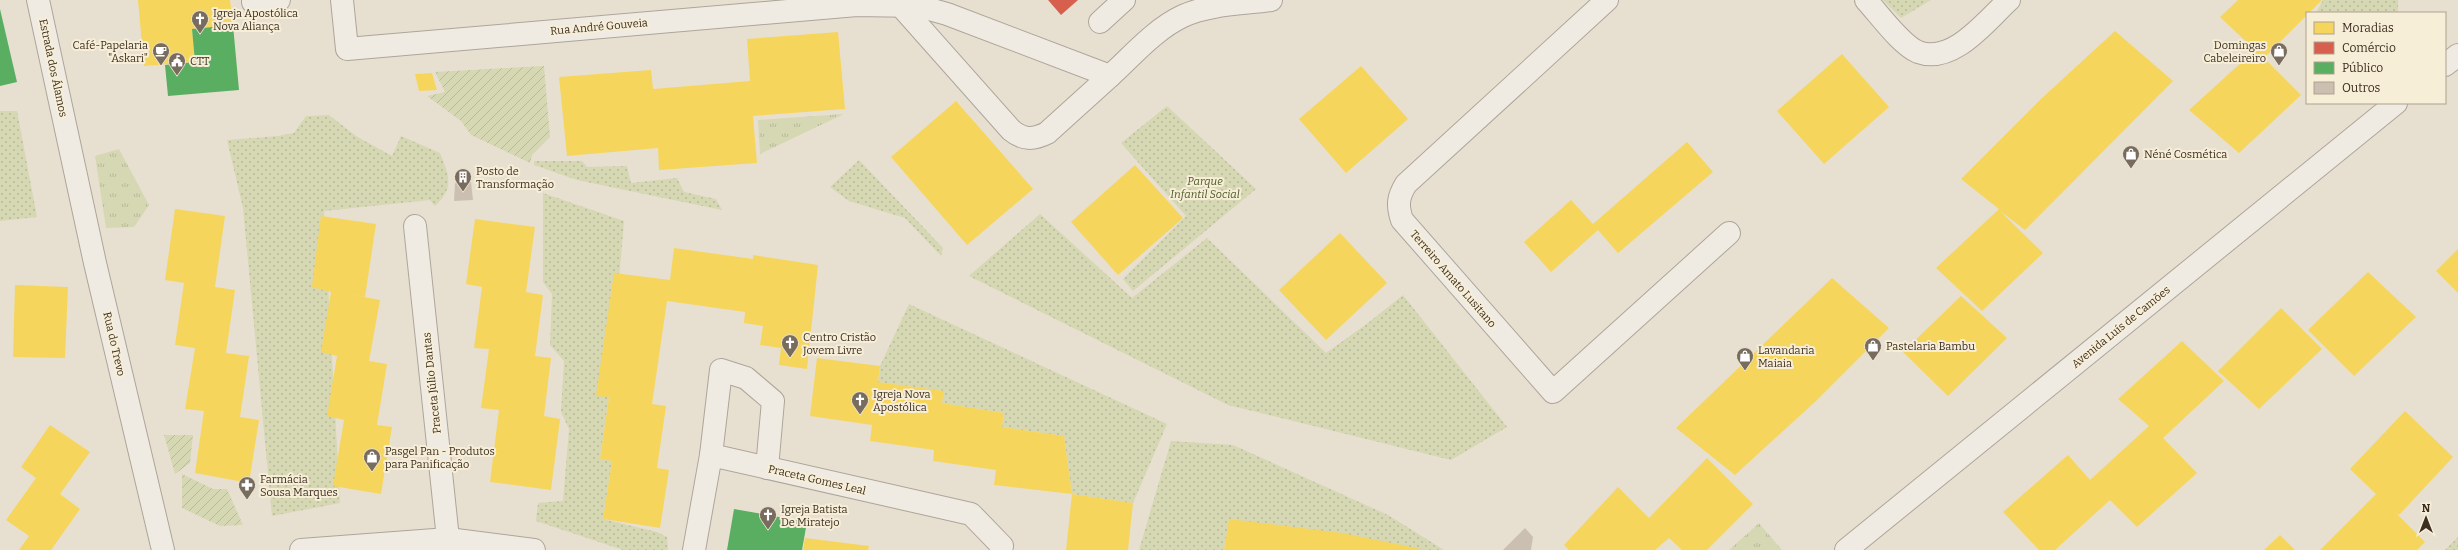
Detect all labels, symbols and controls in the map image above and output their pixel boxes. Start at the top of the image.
place label: Igreja Apostólica Nova Aliança [213,7,298,33]
church icon: Igreja Apostólica Nova Aliança [190,9,210,34]
legend [2306,12,2446,104]
street label: Rua André Gouveia [550,16,648,38]
street label: Estrada dos Álamos [36,17,71,118]
text: Moradias [2342,21,2394,35]
place label: Café-Papelaria "Askari" [73,39,148,65]
place label: Domingas Cabeleireiro [2203,39,2266,65]
cafe icon: Café-Papelaria "Askari" [151,41,171,66]
shop icon: Domingas Cabeleireiro [2269,41,2289,66]
text: Comércio [2342,41,2396,55]
public building icon: CTT [167,51,187,76]
place label: CTT [190,55,210,68]
text: Público [2342,61,2383,75]
text: Outros [2342,81,2381,95]
shop icon: Néné Cosmética [2121,144,2141,169]
place label: Néné Cosmética [2144,148,2227,161]
place label: Posto de Transformação [476,165,554,191]
building icon: Posto de Transformação [453,167,473,192]
park label: Parque Infantil Social [1170,175,1240,201]
street label: Terreiro Amato Lusitano [1407,228,1499,330]
street label: Avenida Luís de Camões [2069,283,2173,371]
street label: Rua do Trevo [100,311,128,377]
place label: Centro Cristão Jovem Livre [802,331,876,357]
street label: Praceta Júlio Dantas [420,332,444,434]
church icon: Centro Cristão Jovem Livre [780,333,800,358]
shop icon: Pastelaria Bambu [1863,336,1883,361]
place label: Pastelaria Bambu [1886,340,1975,353]
place label: Lavandaria Maiaia [1758,344,1815,370]
shop icon: Lavandaria Maiaia [1735,346,1755,371]
place label: Igreja Nova Apostólica [873,388,931,414]
church icon: Igreja Nova Apostólica [850,390,870,415]
place label: Pasgel Pan - Produtos para Panificação [385,445,495,471]
shop icon: Pasgel Pan - Produtos para Panificação [362,447,382,472]
street label: Praceta Gomes Leal [767,462,867,498]
place label: Farmácia Sousa Marques [260,473,338,499]
pharmacy icon: Farmácia Sousa Marques [237,475,257,500]
north arrow [2406,498,2446,538]
text: N [2422,502,2431,515]
place label: Igreja Batista De Miratejo [781,503,848,529]
church icon: Igreja Batista De Miratejo [758,505,778,530]

